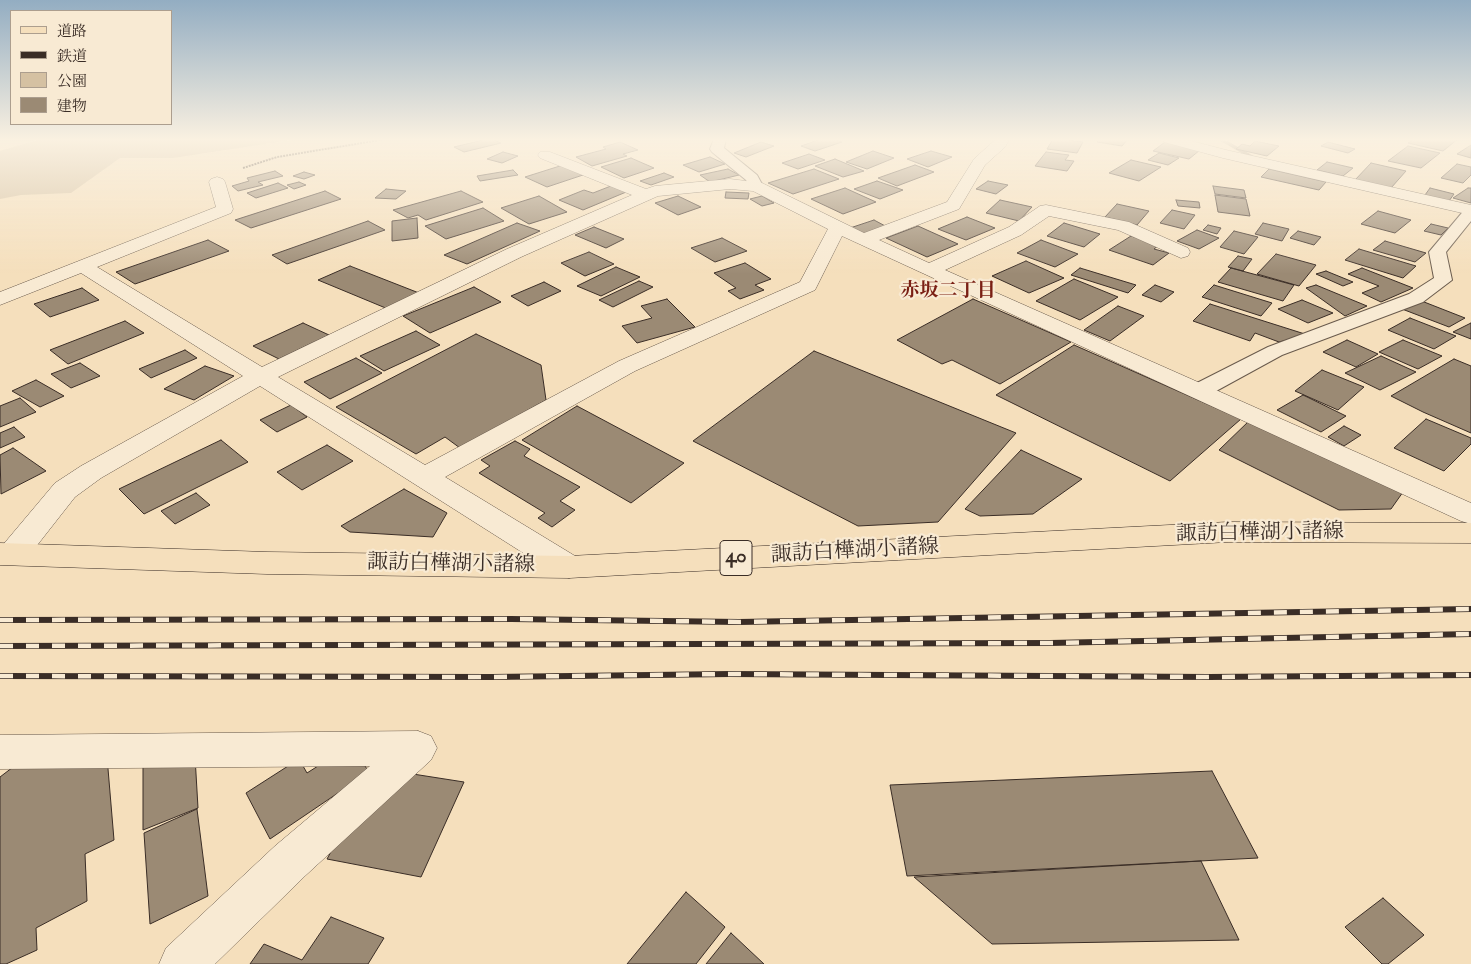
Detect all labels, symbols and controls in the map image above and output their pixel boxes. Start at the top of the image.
legend [10,10,172,125]
text: 道路 [57,22,87,41]
text: 鉄道 [57,47,87,66]
text: 公園 [57,72,87,91]
text: 建物 [57,97,87,116]
district label: 赤坂二丁目 [901,281,995,303]
street label: 諏訪白樺湖小諸線 [1176,520,1344,548]
street label: 諏訪白樺湖小諸線 [770,535,940,569]
road number: 40 [720,540,752,576]
street label: 諏訪白樺湖小諸線 [367,551,535,579]

